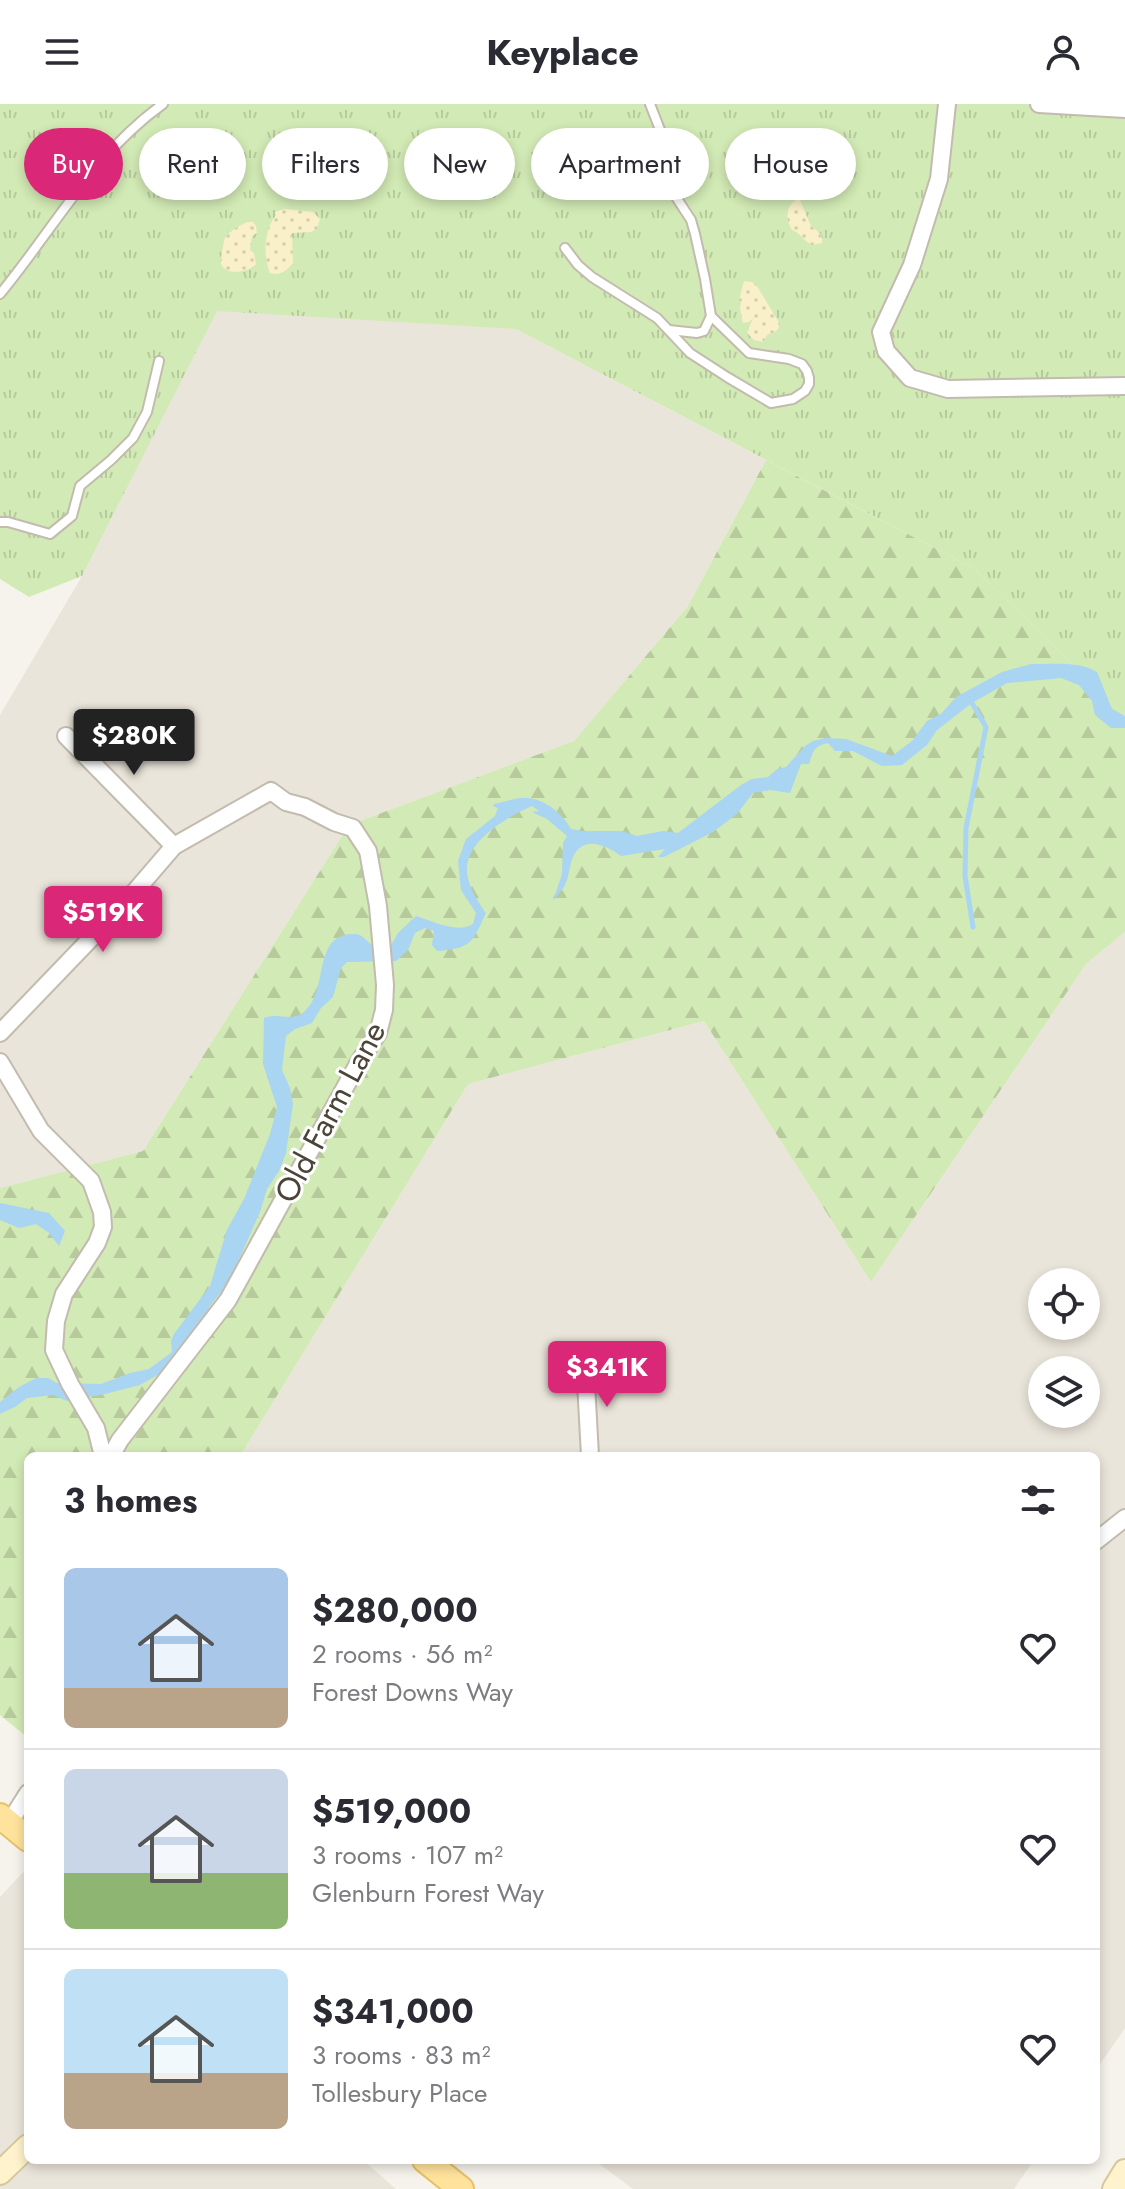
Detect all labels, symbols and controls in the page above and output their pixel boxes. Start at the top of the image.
text: Keyplace [486,26,639,78]
icon: menu [40,30,84,74]
icon: person [1041,30,1085,74]
chip: Buy [24,128,123,200]
chip: Rent [139,128,246,200]
chip: Filters [262,128,388,200]
chip: New [404,128,515,200]
chip: Apartment [531,128,709,200]
chip: House [725,128,856,200]
pin: $280K [78,709,190,777]
text: $280K [92,716,176,754]
pin: $519K [47,886,159,954]
text: $519K [62,893,144,931]
street label: Old Farm Lane [263,1013,397,1211]
map controls [1028,1268,1100,1428]
button: locate [1028,1268,1100,1340]
pin: $341K [551,1341,663,1409]
text: $341K [566,1348,648,1386]
button: layers [1028,1356,1100,1428]
text: 3 homes [64,1476,198,1525]
icon: filters [1016,1478,1060,1522]
text: $280,000 [312,1586,478,1635]
icon: home [128,1600,224,1696]
icon: heart [1016,1626,1060,1670]
text: 2 rooms · 56 m² [312,1635,492,1673]
text: Forest Downs Way [312,1673,513,1711]
text: $519,000 [312,1787,471,1836]
icon: home [128,1801,224,1897]
icon: heart [1016,1827,1060,1871]
text: 3 rooms · 107 m² [312,1836,503,1874]
text: Glenburn Forest Way [312,1874,544,1912]
text: $341,000 [312,1987,474,2036]
icon: home [128,2001,224,2097]
icon: heart [1016,2027,1060,2071]
text: 3 rooms · 83 m² [312,2036,491,2074]
text: Tollesbury Place [312,2074,487,2112]

